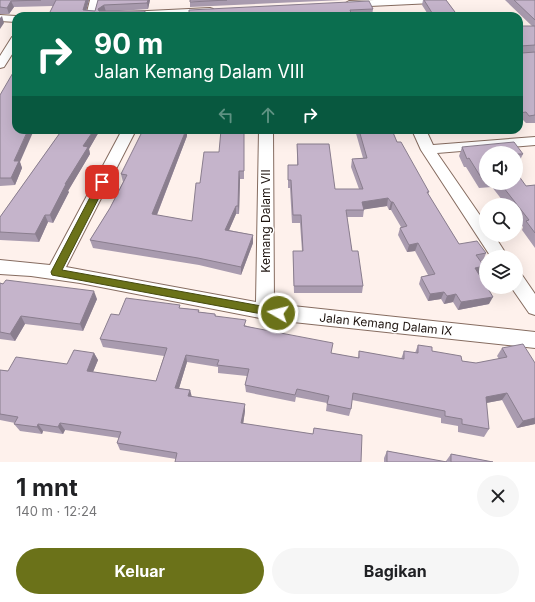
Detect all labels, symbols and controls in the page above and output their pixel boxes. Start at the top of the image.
text: 90 m [94,27,163,61]
icon: right [28,28,80,80]
text: Jalan Kemang Dalam VIII [94,61,304,82]
icon: left [215,104,237,126]
icon: ahead [257,104,279,126]
icon: right [299,104,321,126]
map controls [479,146,523,294]
button: sound [479,146,523,190]
pin [85,165,119,199]
street label: Kemang Dalam VII [258,169,273,273]
icon: arrive [91,171,113,193]
button: search [479,198,523,242]
button: layers [479,250,523,294]
position arrow [257,292,299,334]
street label: Jalan Kemang Dalam IX [319,310,453,338]
text: 1 mnt [16,473,78,502]
button: close [477,475,519,517]
text: 140 m · 12:24 [16,503,97,519]
button: Keluar [16,548,264,594]
button: Bagikan [272,548,519,594]

